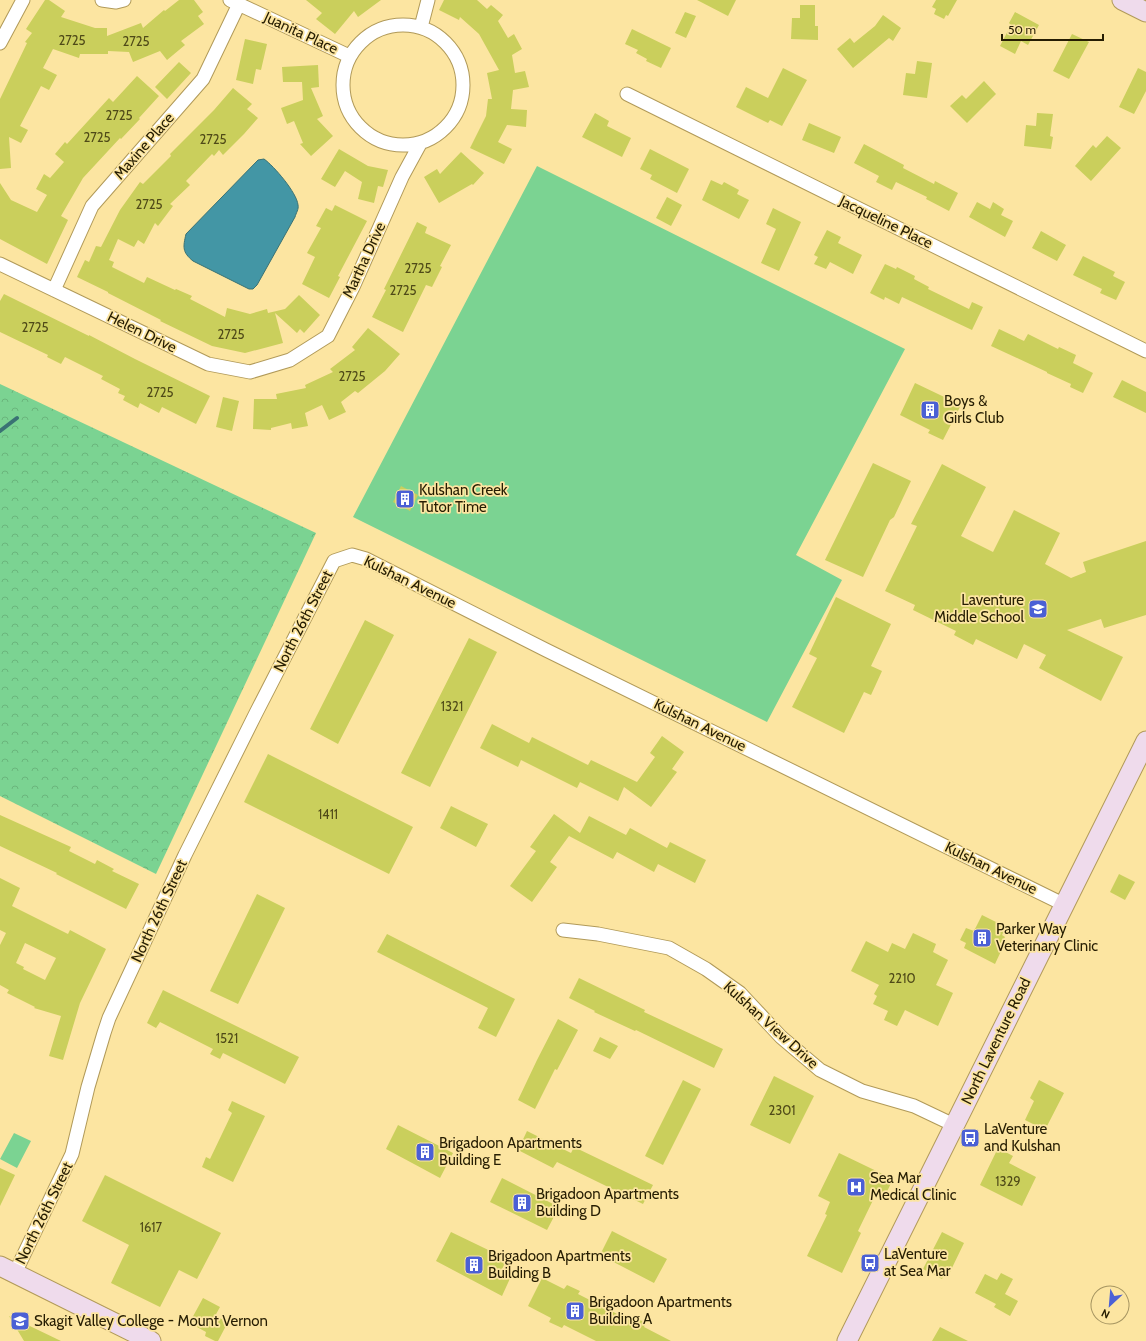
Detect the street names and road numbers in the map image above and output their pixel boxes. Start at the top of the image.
street label: Juanita Place [260,8,341,58]
street label: Maxine Place [110,109,178,183]
street label: Jacqueline Place [836,191,936,252]
street label: Martha Drive [339,219,389,301]
street label: Helen Drive [105,308,180,357]
street label: Kulshan Avenue [361,552,459,612]
street label: North 26th Street [270,567,336,675]
street label: Kulshan Avenue [651,695,749,755]
street label: Kulshan Avenue [942,838,1040,898]
street label: North 26th Street [127,857,191,965]
street label: North Laventure Road [958,975,1034,1107]
street label: Kulshan View Drive [720,978,822,1073]
street label: North 26th Street [11,1159,77,1267]

